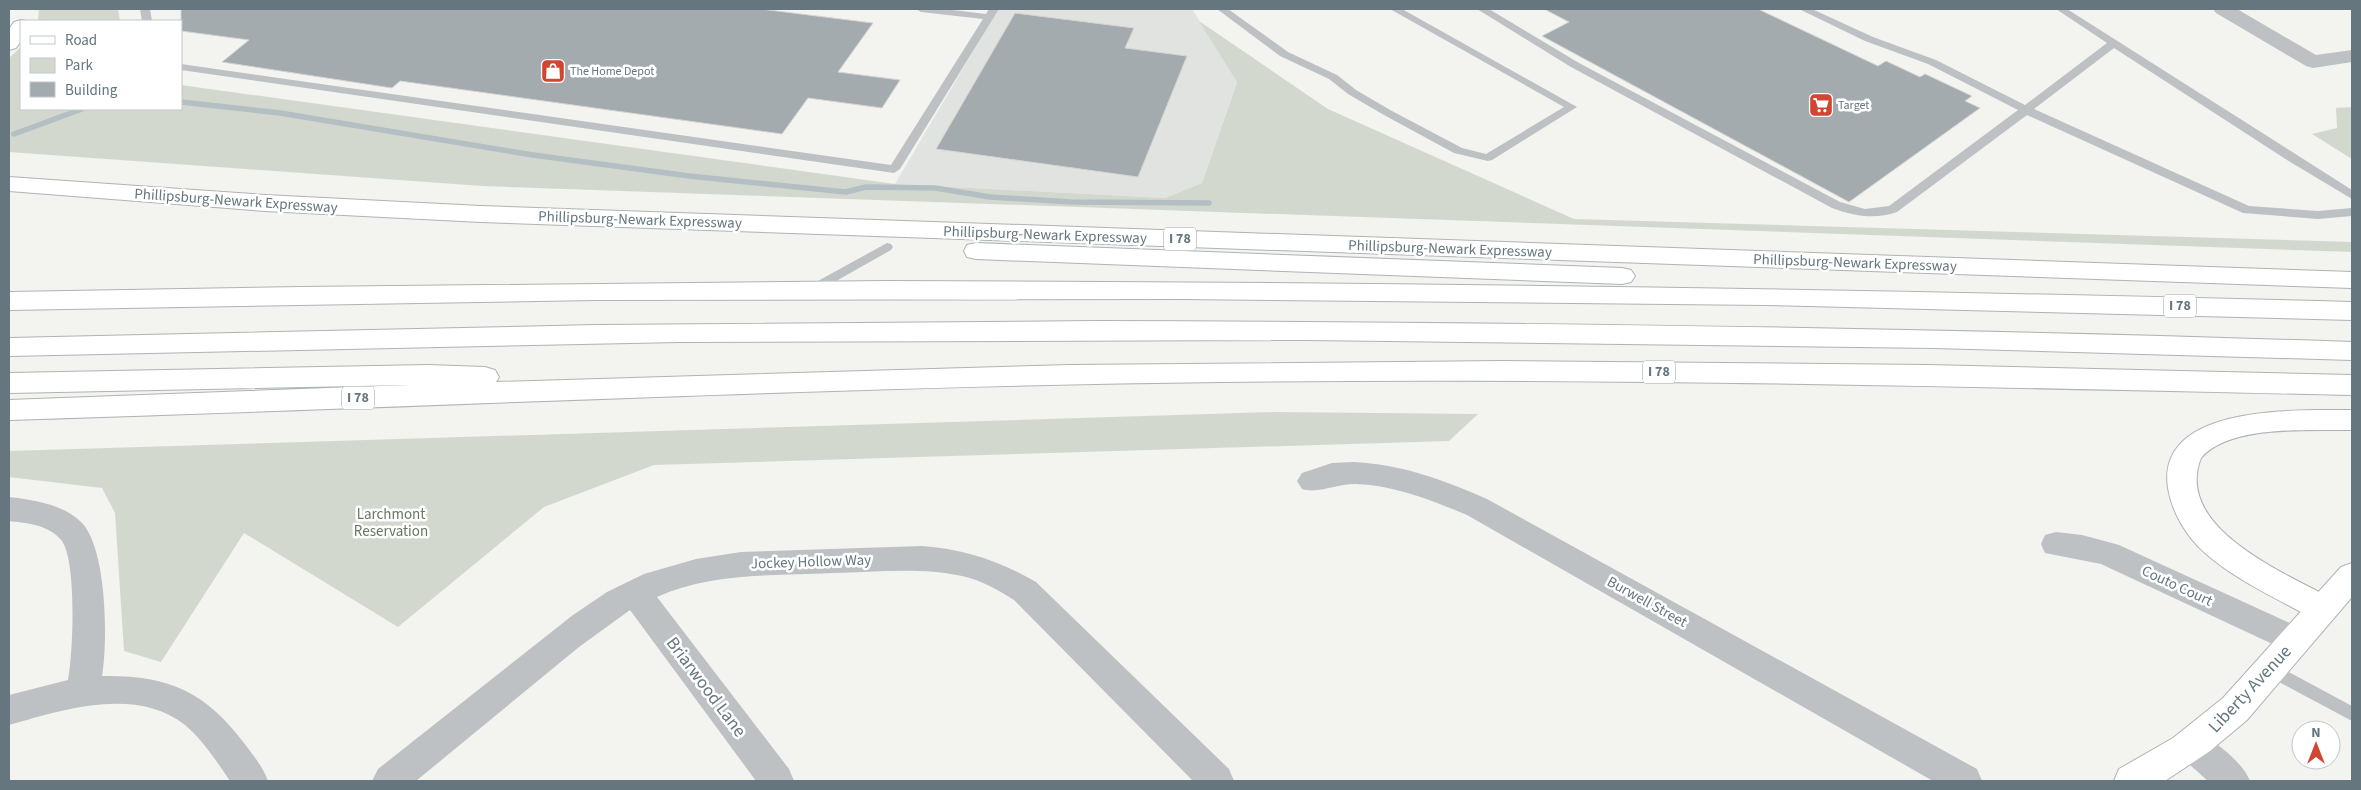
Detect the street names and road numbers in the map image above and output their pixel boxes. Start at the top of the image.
street label: Phillipsburg-Newark Expressway [134,183,338,219]
street label: Phillipsburg-Newark Expressway [538,206,742,234]
street label: Phillipsburg-Newark Expressway [943,221,1147,249]
road number: I 78 [1164,228,1196,250]
street label: Phillipsburg-Newark Expressway [1348,235,1552,263]
street label: Phillipsburg-Newark Expressway [1753,249,1957,277]
road number: I 78 [2164,294,2196,318]
road number: I 78 [1643,361,1675,384]
road number: I 78 [342,386,374,409]
street label: Jockey Hollow Way [750,549,872,575]
street label: Couto Court [2138,560,2216,612]
street label: Burwell Street [1603,571,1691,633]
street label: Briarwood Lane [660,632,752,742]
street label: Liberty Avenue [2203,640,2297,738]

